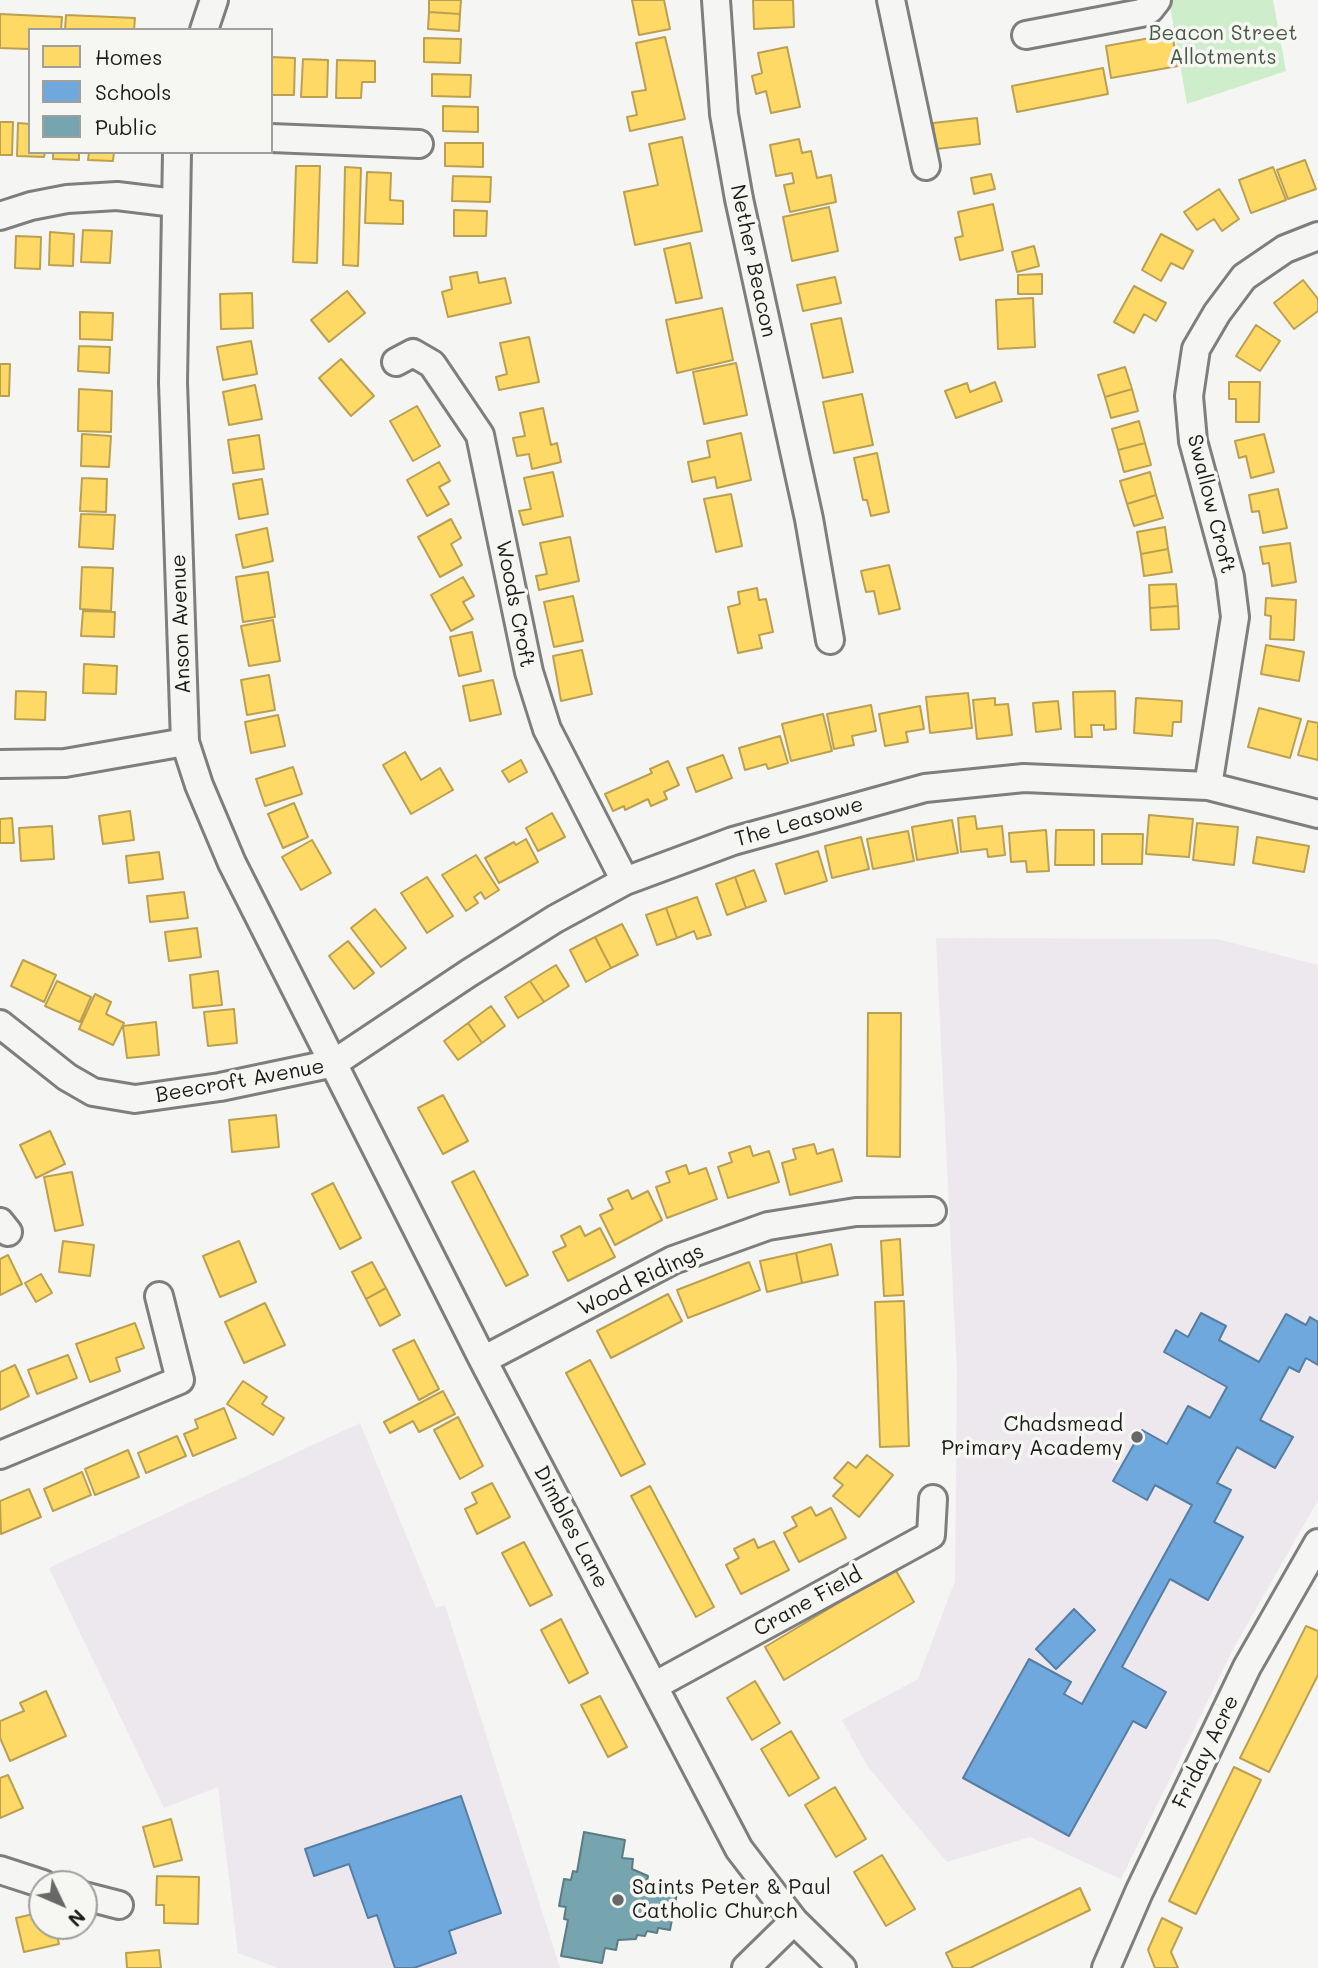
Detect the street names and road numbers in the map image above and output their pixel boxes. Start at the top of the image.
street label: Nether Beacon [725,182,781,340]
street label: Swallow Croft [1182,432,1240,576]
street label: Woods Croft [490,538,540,670]
street label: Anson Avenue [166,554,196,694]
street label: The Leasowe [732,792,866,852]
street label: Beecroft Avenue [154,1054,326,1108]
street label: Wood Ridings [574,1239,708,1321]
street label: Dimbles Lane [528,1462,614,1592]
street label: Crane Field [750,1562,866,1642]
street label: Friday Acre [1168,1691,1244,1813]

